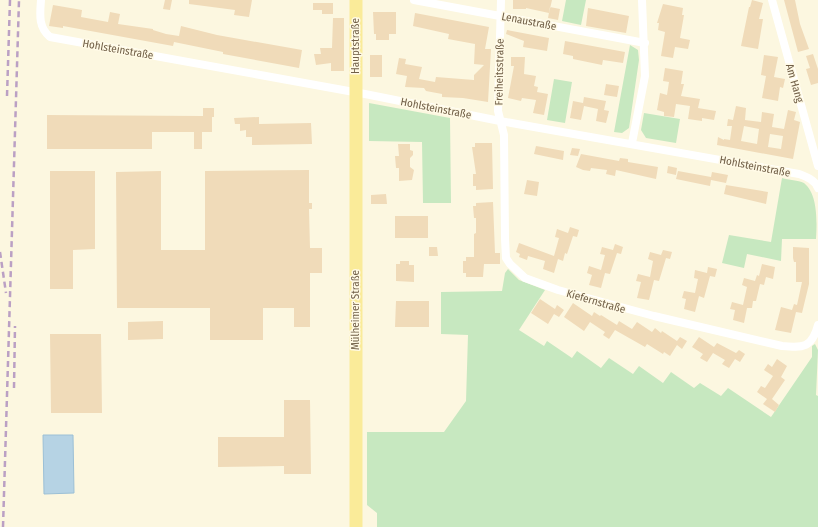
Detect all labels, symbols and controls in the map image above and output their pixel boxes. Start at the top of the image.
street label: Lenaustraße [500,10,557,33]
street label: Hauptstraße [349,18,362,74]
street label: Hohlsteinstraße [81,37,154,62]
street label: Freiheitsstraße [492,38,507,106]
street label: Am Hang [783,62,806,105]
street label: Hohlsteinstraße [399,95,472,122]
street label: Hohlsteinstraße [718,153,791,180]
street label: Mülheimer Straße [349,270,362,350]
street label: Kiefernstraße [565,287,627,316]

